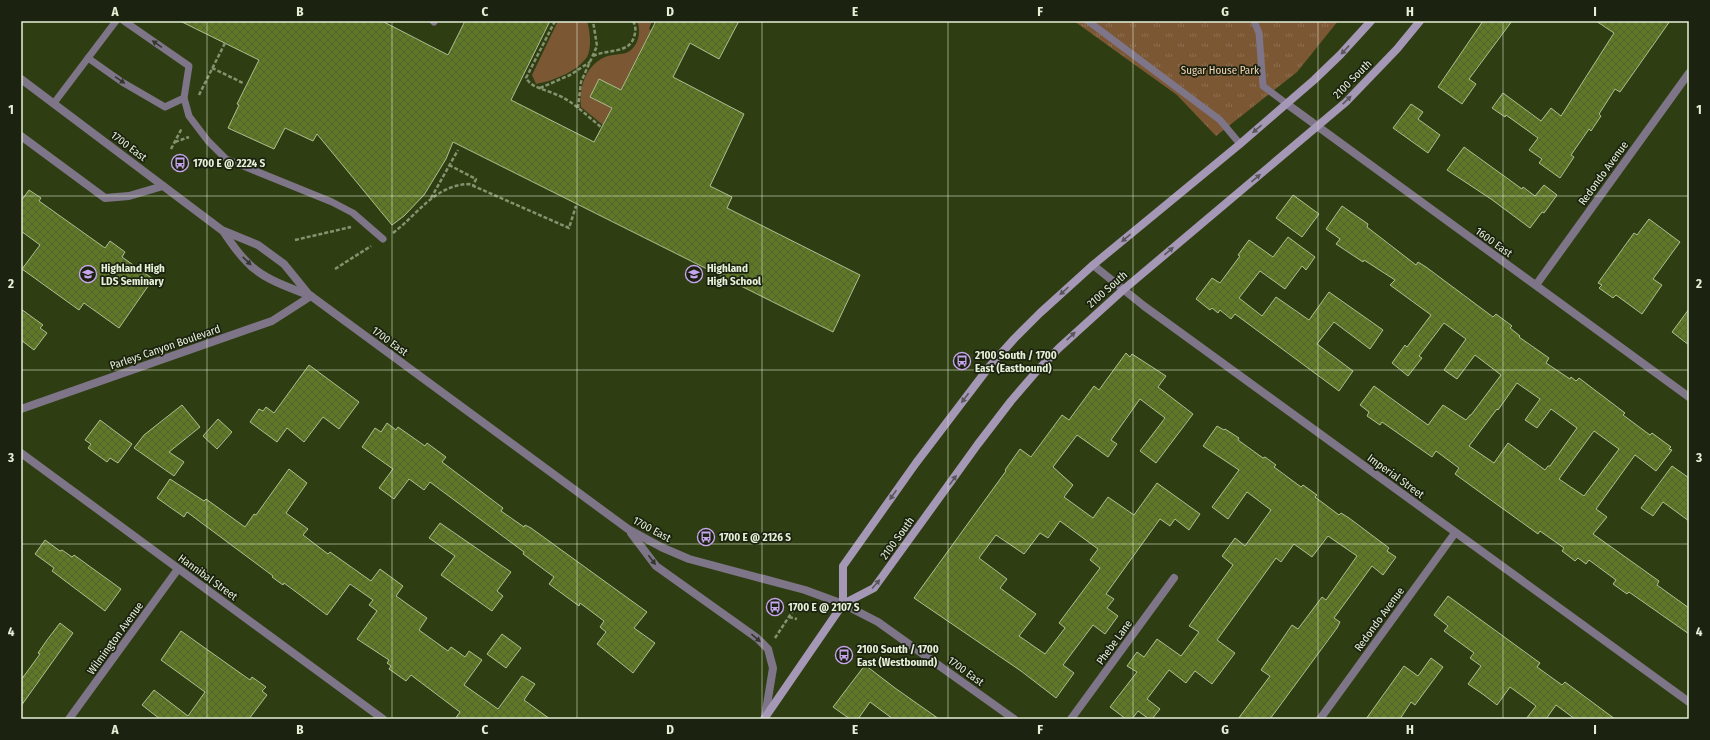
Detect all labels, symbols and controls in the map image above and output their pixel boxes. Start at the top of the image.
text: A [110,4,119,19]
text: B [296,4,304,19]
text: C [482,4,489,19]
text: D [666,4,674,19]
text: E [852,4,858,19]
text: F [1037,4,1043,19]
text: G [1221,4,1229,19]
text: H [1406,4,1414,19]
text: I [1593,4,1597,19]
one-way arrow [152,40,162,48]
one-way arrow [1340,45,1350,55]
street label: 2100 South [1330,57,1374,101]
park label: Sugar House Park [1181,64,1260,77]
one-way arrow [115,76,125,84]
one-way arrow [1342,95,1352,105]
text: 1 [8,102,14,117]
text: 1 [1696,102,1702,117]
one-way arrow [1252,125,1263,134]
street label: 1700 East [108,129,149,164]
street label: Redondo Avenue [1576,139,1631,208]
bus stop icon: 1700 E @ 2224 S [170,153,190,173]
place label: 1700 E @ 2224 S [193,157,265,170]
one-way arrow [1251,173,1262,182]
street label: 1600 East [1473,225,1515,260]
one-way arrow [1120,233,1131,242]
one-way arrow [1164,247,1174,256]
one-way arrow [242,256,252,266]
place label: Highland High LDS Seminary [101,262,165,288]
place label: Highland High School [707,262,762,288]
school or university icon: Highland High LDS Seminary [78,264,98,284]
school or university icon: Highland High School [684,264,704,284]
street label: 2100 South [1084,268,1130,310]
text: 2 [7,276,14,291]
text: 2 [1695,276,1702,291]
one-way arrow [1059,286,1069,296]
street label: Parleys Canyon Boulevard [108,322,222,372]
street label: 1700 East [369,324,411,359]
one-way arrow [1066,332,1076,341]
place label: 2100 South / 1700 East (Eastbound) [974,349,1057,375]
bus stop icon: 2100 South / 1700 East (Eastbound) [952,351,972,371]
one-way arrow [961,392,969,403]
text: 3 [7,450,14,465]
text: 3 [1695,450,1702,465]
street label: Imperial Street [1365,451,1427,502]
one-way arrow [949,474,957,485]
one-way arrow [889,489,897,500]
street label: 1700 East [630,514,673,545]
street label: 2100 South [878,515,917,562]
bus stop icon: 1700 E @ 2126 S [696,527,716,547]
place label: 1700 E @ 2126 S [719,531,791,544]
street label: Hannibal Street [176,552,240,603]
one-way arrow [648,555,656,566]
one-way arrow [872,579,881,590]
street label: Redondo Avenue [1352,585,1407,654]
bus stop icon: 1700 E @ 2107 S [765,597,785,617]
street label: Wilmington Avenue [85,599,146,677]
place label: 1700 E @ 2107 S [788,601,860,614]
street label: Phebe Lane [1094,617,1135,667]
text: 4 [8,624,15,639]
text: 4 [1696,624,1703,639]
one-way arrow [751,633,761,642]
place label: 2100 South / 1700 East (Westbound) [856,643,939,669]
bus stop icon: 2100 South / 1700 East (Westbound) [834,645,854,665]
street label: 1700 East [945,654,987,689]
text: A [110,722,119,737]
text: B [296,722,304,737]
text: C [482,722,489,737]
text: D [666,722,674,737]
text: E [852,722,858,737]
text: F [1037,722,1043,737]
text: G [1221,722,1229,737]
text: H [1406,722,1414,737]
text: I [1593,722,1597,737]

